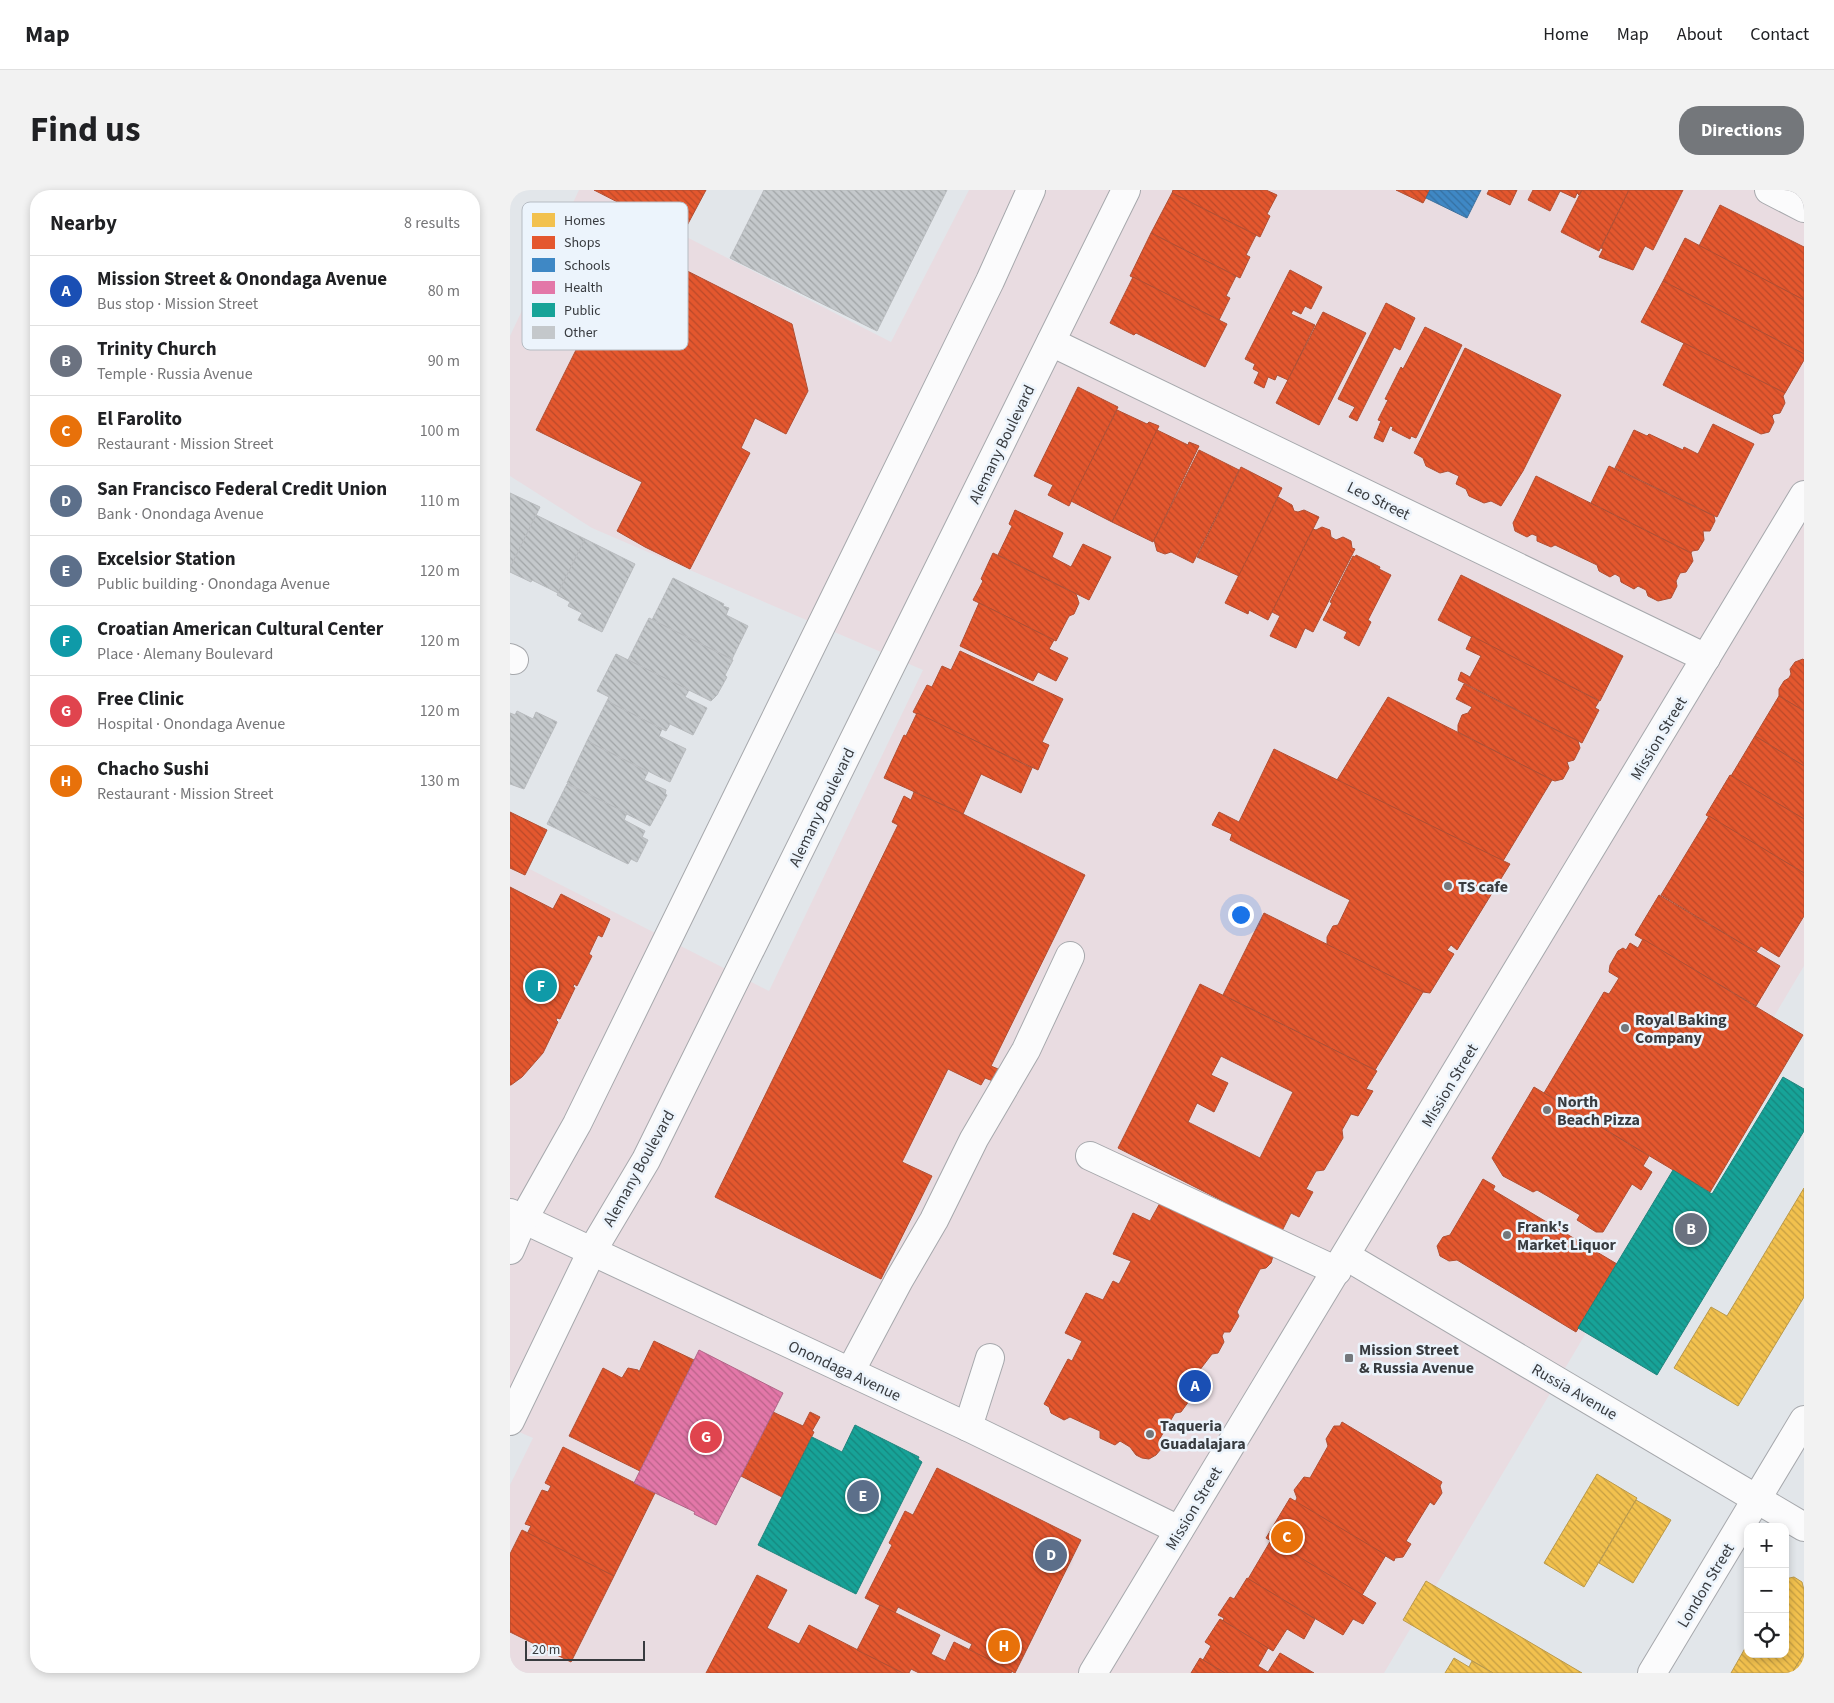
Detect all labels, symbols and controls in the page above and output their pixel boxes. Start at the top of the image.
text: Map [25,17,70,52]
text: Home [1543,22,1589,47]
text: Map [1617,22,1649,47]
text: About [1677,22,1722,47]
text: Contact [1750,22,1809,47]
text: Find us [30,105,140,155]
button: Directions [1679,106,1804,155]
legend [522,202,688,350]
text: Nearby [50,208,117,238]
text: Homes [564,211,605,231]
text: 8 results [404,212,460,234]
text: Shops [564,233,600,253]
text: Schools [564,256,610,276]
text: Mission Street & Onondaga Avenue [97,266,387,293]
text: Health [564,278,603,298]
text: A [61,280,71,302]
text: 80 m [428,280,460,302]
text: Bus stop · Mission Street [97,293,258,315]
text: Public [564,301,601,321]
text: Other [564,323,598,343]
text: Trinity Church [97,336,216,363]
text: B [61,350,71,372]
text: 90 m [428,350,460,372]
text: Temple · Russia Avenue [97,363,253,385]
street label: Alemany Boulevard [964,381,1040,508]
text: El Farolito [97,406,182,433]
text: C [61,420,71,442]
text: 100 m [420,420,460,442]
text: Restaurant · Mission Street [97,433,274,455]
text: San Francisco Federal Credit Union [97,476,387,503]
street label: Leo Street [1343,476,1414,526]
text: D [61,490,71,512]
text: 110 m [420,490,460,512]
text: Bank · Onondaga Avenue [97,503,264,525]
text: Excelsior Station [97,546,236,573]
text: E [62,560,70,582]
text: 120 m [420,560,460,582]
text: Public building · Onondaga Avenue [97,573,330,595]
text: Croatian American Cultural Center [97,616,383,643]
text: F [62,630,70,652]
text: 120 m [420,630,460,652]
text: Place · Alemany Boulevard [97,643,273,665]
text: Free Clinic [97,686,184,713]
street label: Mission Street [1625,692,1693,784]
text: G [61,700,71,722]
text: 120 m [420,700,460,722]
text: Hospital · Onondaga Avenue [97,713,285,735]
street label: Alemany Boulevard [784,744,860,871]
text: Chacho Sushi [97,756,209,783]
text: H [61,770,71,792]
text: 130 m [420,770,460,792]
text: Restaurant · Mission Street [97,783,274,805]
place label: TS cafe [1458,876,1508,898]
marker: TS cafe [1442,880,1454,892]
your location [1228,902,1254,928]
pin: F [525,967,557,1005]
place label: Royal Baking Company [1635,1009,1727,1049]
marker: Royal Baking Company [1619,1022,1631,1034]
street label: Mission Street [1416,1039,1484,1131]
place label: North Beach Pizza [1557,1091,1640,1131]
marker: North Beach Pizza [1541,1104,1553,1116]
street label: Alemany Boulevard [598,1106,680,1231]
pin: B [1675,1210,1707,1248]
place label: Frank's Market Liquor [1517,1216,1617,1256]
marker: Frank's Market Liquor [1501,1229,1513,1241]
street label: Onondaga Avenue [785,1335,905,1407]
place label: Mission Street & Russia Avenue [1359,1339,1474,1379]
marker: Mission Street & Russia Avenue [1343,1352,1355,1364]
street label: Russia Avenue [1528,1358,1622,1425]
pin: A [1179,1367,1211,1405]
place label: Taqueria Guadalajara [1160,1415,1246,1455]
pin: G [690,1418,722,1456]
marker: Taqueria Guadalajara [1144,1428,1156,1440]
street label: Mission Street [1160,1462,1228,1554]
pin: E [847,1477,879,1515]
pin: C [1271,1518,1303,1556]
map controls [1744,1523,1789,1658]
button: + [1744,1523,1789,1568]
pin: D [1035,1536,1067,1574]
street label: London Street [1672,1539,1740,1632]
button: − [1744,1568,1789,1613]
button: locate [1744,1613,1789,1658]
pin: H [988,1627,1020,1665]
scale bar [525,1638,645,1661]
text: 20 m [532,1640,560,1660]

